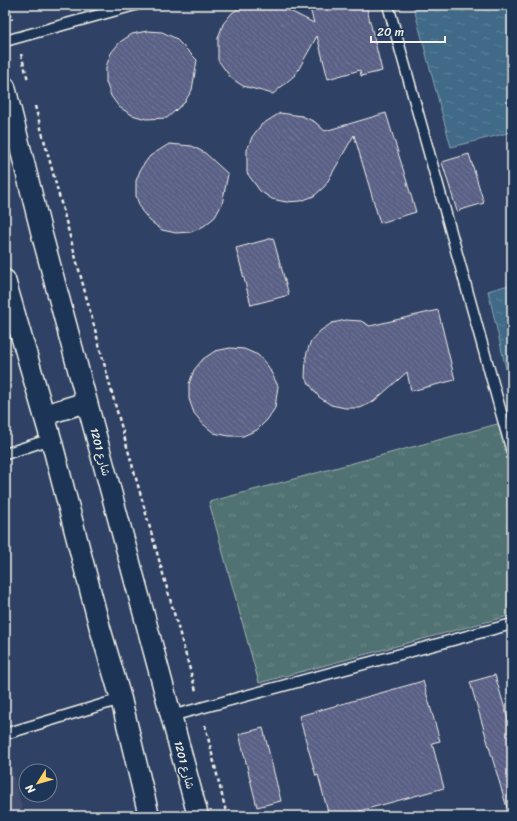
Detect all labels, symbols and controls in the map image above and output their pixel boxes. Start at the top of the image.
scale bar [371,18,445,44]
text: 20 m [377,21,404,43]
street label: شارع 1201 [84,426,116,478]
street label: شارع 1201 [168,739,200,791]
north arrow [18,763,58,803]
text: N [20,780,41,798]

